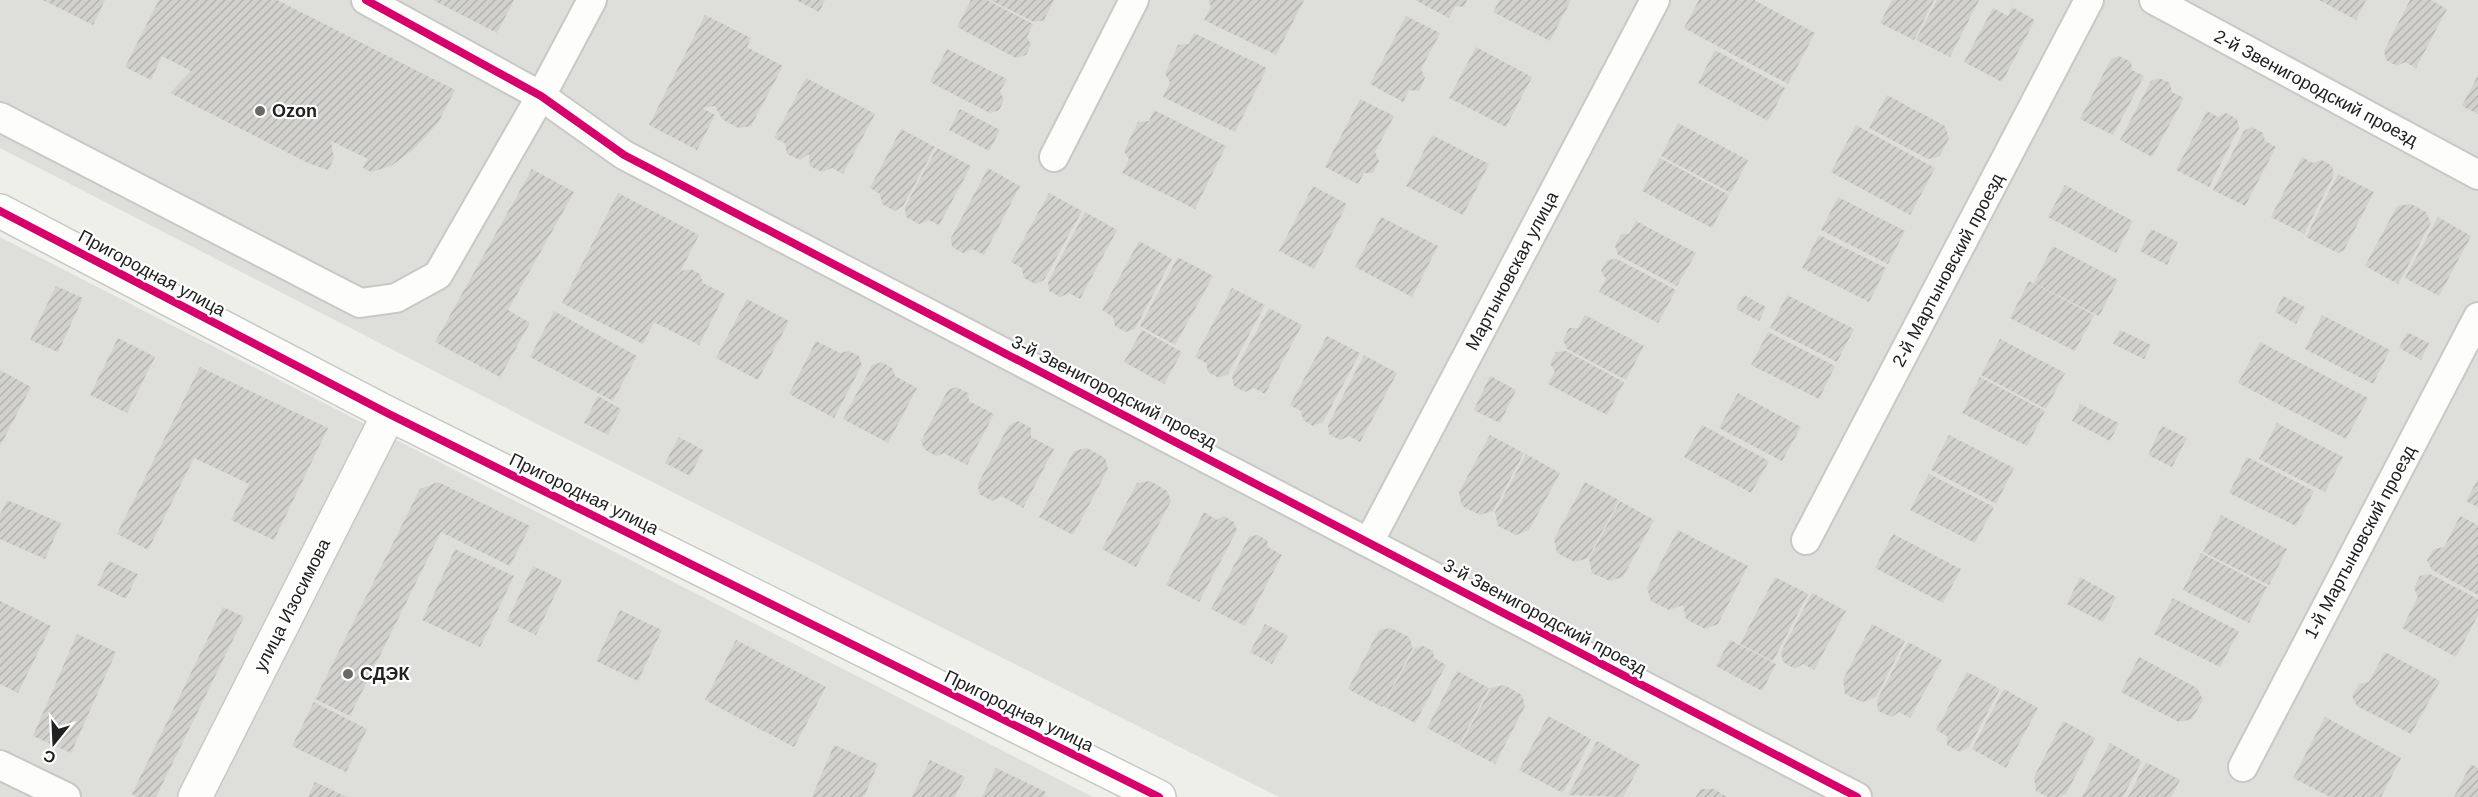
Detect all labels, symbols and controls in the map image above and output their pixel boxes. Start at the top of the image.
street label: 2-й Звенигородский проезд [2211,26,2421,150]
place label: Ozon [272,101,317,121]
marker: Ozon [253,104,267,118]
street label: 2-й Мартыновский проезд [1888,169,2008,370]
street label: Мартыновская улица [1462,187,1563,354]
street label: Пригородная улица [75,226,230,321]
street label: 3-й Звенигородский проезд [1008,331,1220,453]
street label: 1-й Мартыновский проезд [2300,441,2420,642]
street label: Пригородная улица [506,449,663,539]
street label: улица Изосимова [250,534,335,675]
street label: 3-й Звенигородский проезд [1440,555,1650,679]
place label: СДЭК [360,664,410,684]
street label: Пригородная улица [941,666,1098,756]
marker: СДЭК [341,667,355,681]
north arrow [24,713,84,773]
text: С [41,747,58,767]

